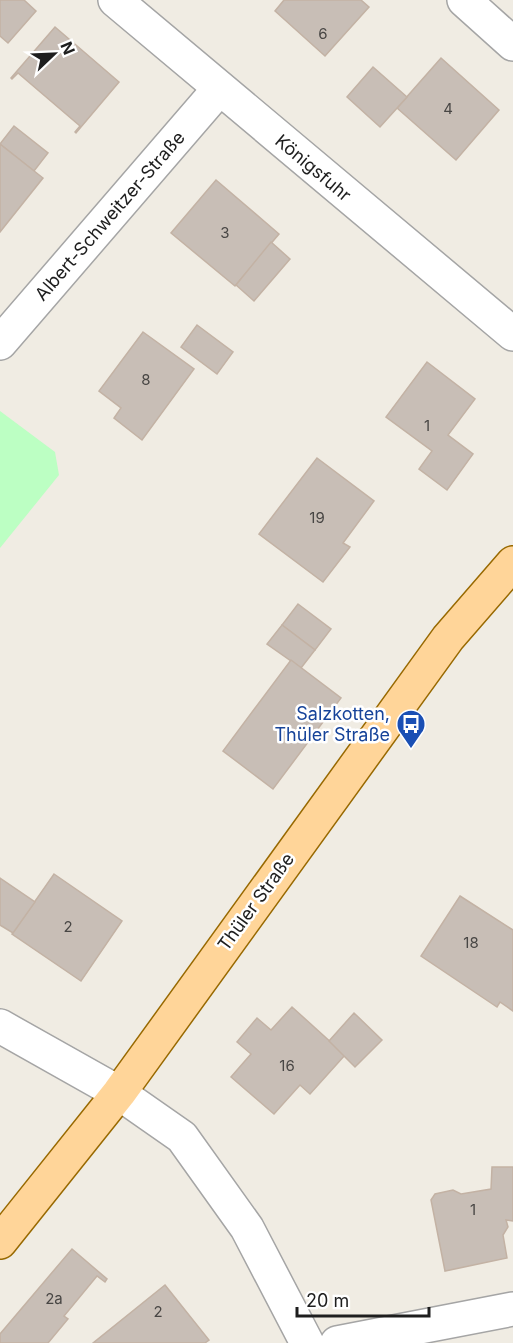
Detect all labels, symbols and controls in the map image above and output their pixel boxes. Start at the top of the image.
north arrow [24,24,84,84]
house number: 6 [318,24,328,43]
text: N [56,39,79,58]
house number: 4 [443,99,453,118]
street label: Albert-Schweitzer-Straße [30,127,189,305]
street label: Königsfuhr [271,130,356,206]
house number: 3 [220,223,230,242]
house number: 8 [141,370,151,389]
house number: 1 [424,416,430,435]
house number: 19 [309,508,325,527]
place label: Salzkotten, Thüler Straße [274,703,390,745]
bus stop icon: Salzkotten, Thüler Straße [395,708,427,750]
street label: Thüler Straße [213,849,298,955]
house number: 2 [63,917,73,936]
house number: 18 [463,933,479,952]
house number: 16 [279,1056,295,1075]
house number: 1 [470,1200,476,1219]
scale bar [297,1280,429,1318]
house number: 2a [45,1289,63,1308]
text: 20 m [306,1290,349,1311]
house number: 2 [153,1302,163,1321]

